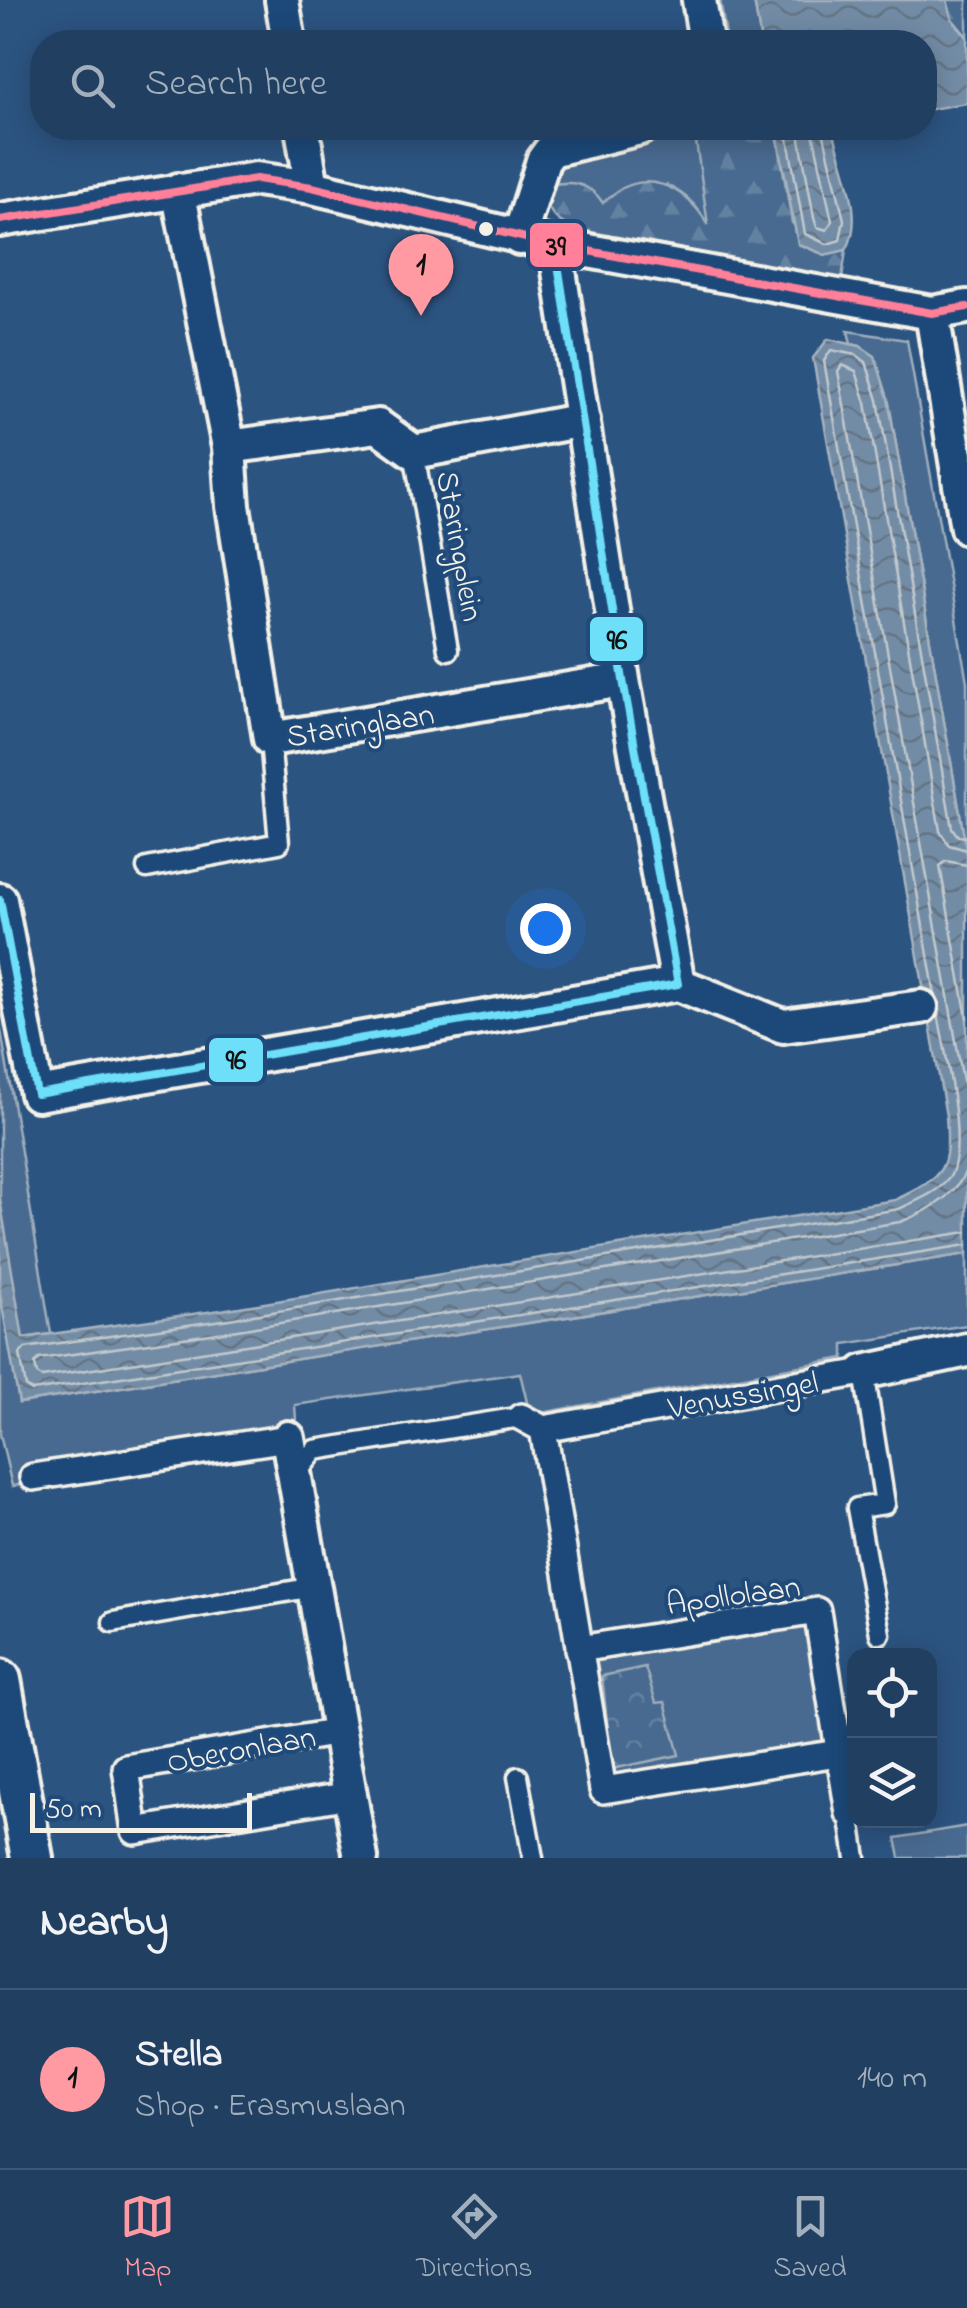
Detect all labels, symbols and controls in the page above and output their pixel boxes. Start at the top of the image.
search box [30,30,937,140]
text: Search here [145,57,327,113]
icon: search [65,58,120,113]
unlabelled marker [476,219,496,239]
line badge: 39 [528,221,585,269]
text: 39 [545,228,567,269]
pin: 1 [388,234,454,316]
street label: Staringplein [421,468,494,626]
line badge: 96 [588,615,645,663]
text: 96 [606,622,628,663]
street label: Staringlaan [283,693,438,762]
your location [520,903,571,954]
line badge: 96 [207,1036,265,1084]
text: 96 [225,1042,247,1083]
street label: Venussingel [664,1361,822,1434]
street label: Apollolaan [663,1565,804,1630]
map controls [847,1648,937,1828]
button: locate [847,1648,937,1738]
street label: Oberonlaan [164,1715,320,1788]
button: layers [847,1738,937,1828]
scale bar [30,1788,252,1832]
text: 50 m [45,1790,102,1831]
text: Nearby [40,1893,168,1954]
text: Stella [135,2028,222,2084]
text: 1 [67,2056,78,2103]
text: 140 m [857,2056,927,2103]
text: Shop · Erasmuslaan [135,2084,406,2131]
tab: Map [120,2189,175,2290]
tab: Directions [416,2189,533,2290]
tab: Saved [774,2189,847,2290]

